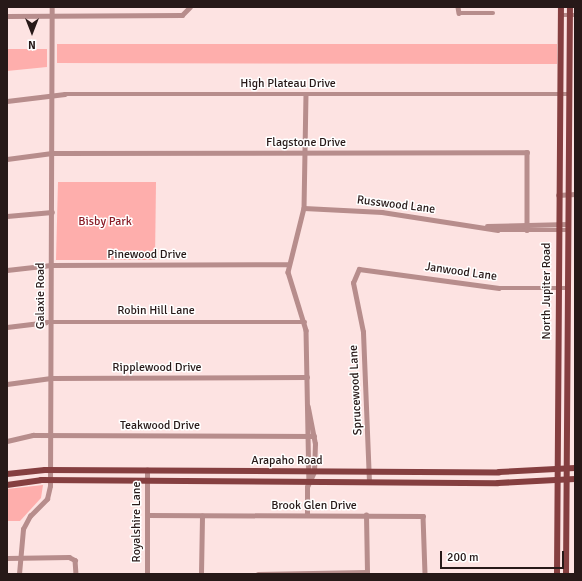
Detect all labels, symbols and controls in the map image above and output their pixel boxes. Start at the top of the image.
north arrow [12,12,52,52]
text: N [28,38,36,51]
street label: High Plateau Drive [240,77,336,91]
street label: Flagstone Drive [266,136,346,150]
street label: Russwood Lane [356,193,436,217]
park label: Bisby Park [78,215,132,229]
street label: North Jupiter Road [540,243,554,339]
street label: Pinewood Drive [107,248,187,262]
street label: Janwood Lane [424,260,498,284]
street label: Galaxie Road [34,263,48,329]
street label: Robin Hill Lane [117,304,195,318]
street label: Sprucewood Lane [346,345,366,435]
street label: Ripplewood Drive [112,361,202,375]
street label: Teakwood Drive [120,419,200,433]
street label: Arapaho Road [251,454,323,468]
street label: Royalshire Lane [130,482,144,562]
street label: Brook Glen Drive [271,499,357,513]
scale bar [442,543,566,569]
text: 200 m [447,550,479,565]

